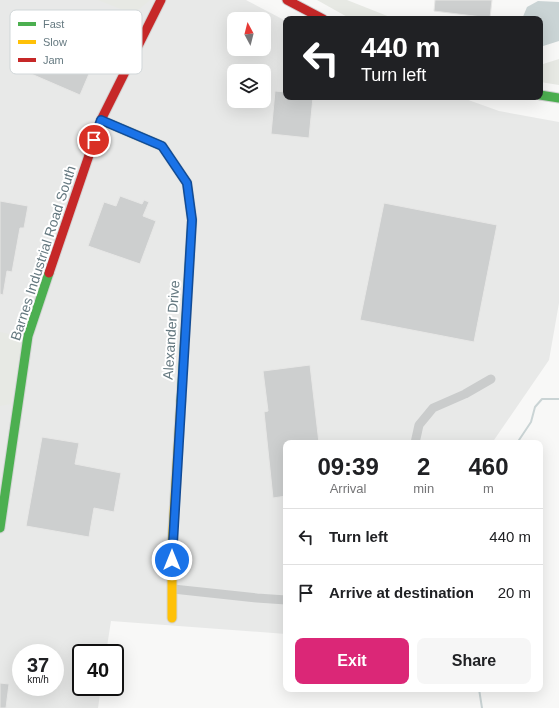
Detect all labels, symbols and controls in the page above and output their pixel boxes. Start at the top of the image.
legend [10,10,142,74]
north arrow [227,12,271,56]
map controls [227,12,271,108]
text: Fast [43,18,64,30]
icon: left [295,32,347,84]
text: 440 m [361,32,440,63]
text: Slow [43,36,67,48]
text: Jam [43,54,64,66]
button: layers [227,64,271,108]
text: Turn left [361,65,426,85]
pin [77,123,111,157]
icon: arrive [83,129,105,151]
street label: Barnes Industrial Road South [7,164,79,342]
street label: Alexander Drive [160,280,182,380]
text: 09:39 [317,453,379,480]
text: 2 [417,453,430,480]
text: 460 [469,453,509,480]
text: Arrival [330,481,367,496]
text: min [413,481,434,496]
text: m [483,481,494,496]
icon: left [295,526,317,548]
text: Turn left [329,528,388,545]
text: 440 m [489,528,531,545]
position arrow [151,539,193,581]
icon: arrive [295,582,317,604]
text: Arrive at destination [329,584,474,601]
text: 20 m [498,584,531,601]
button: Exit [295,638,409,684]
button: Share [417,638,531,684]
speed limit sign: 40 [72,644,124,696]
text: 37 [27,654,49,676]
text: km/h [27,674,49,685]

